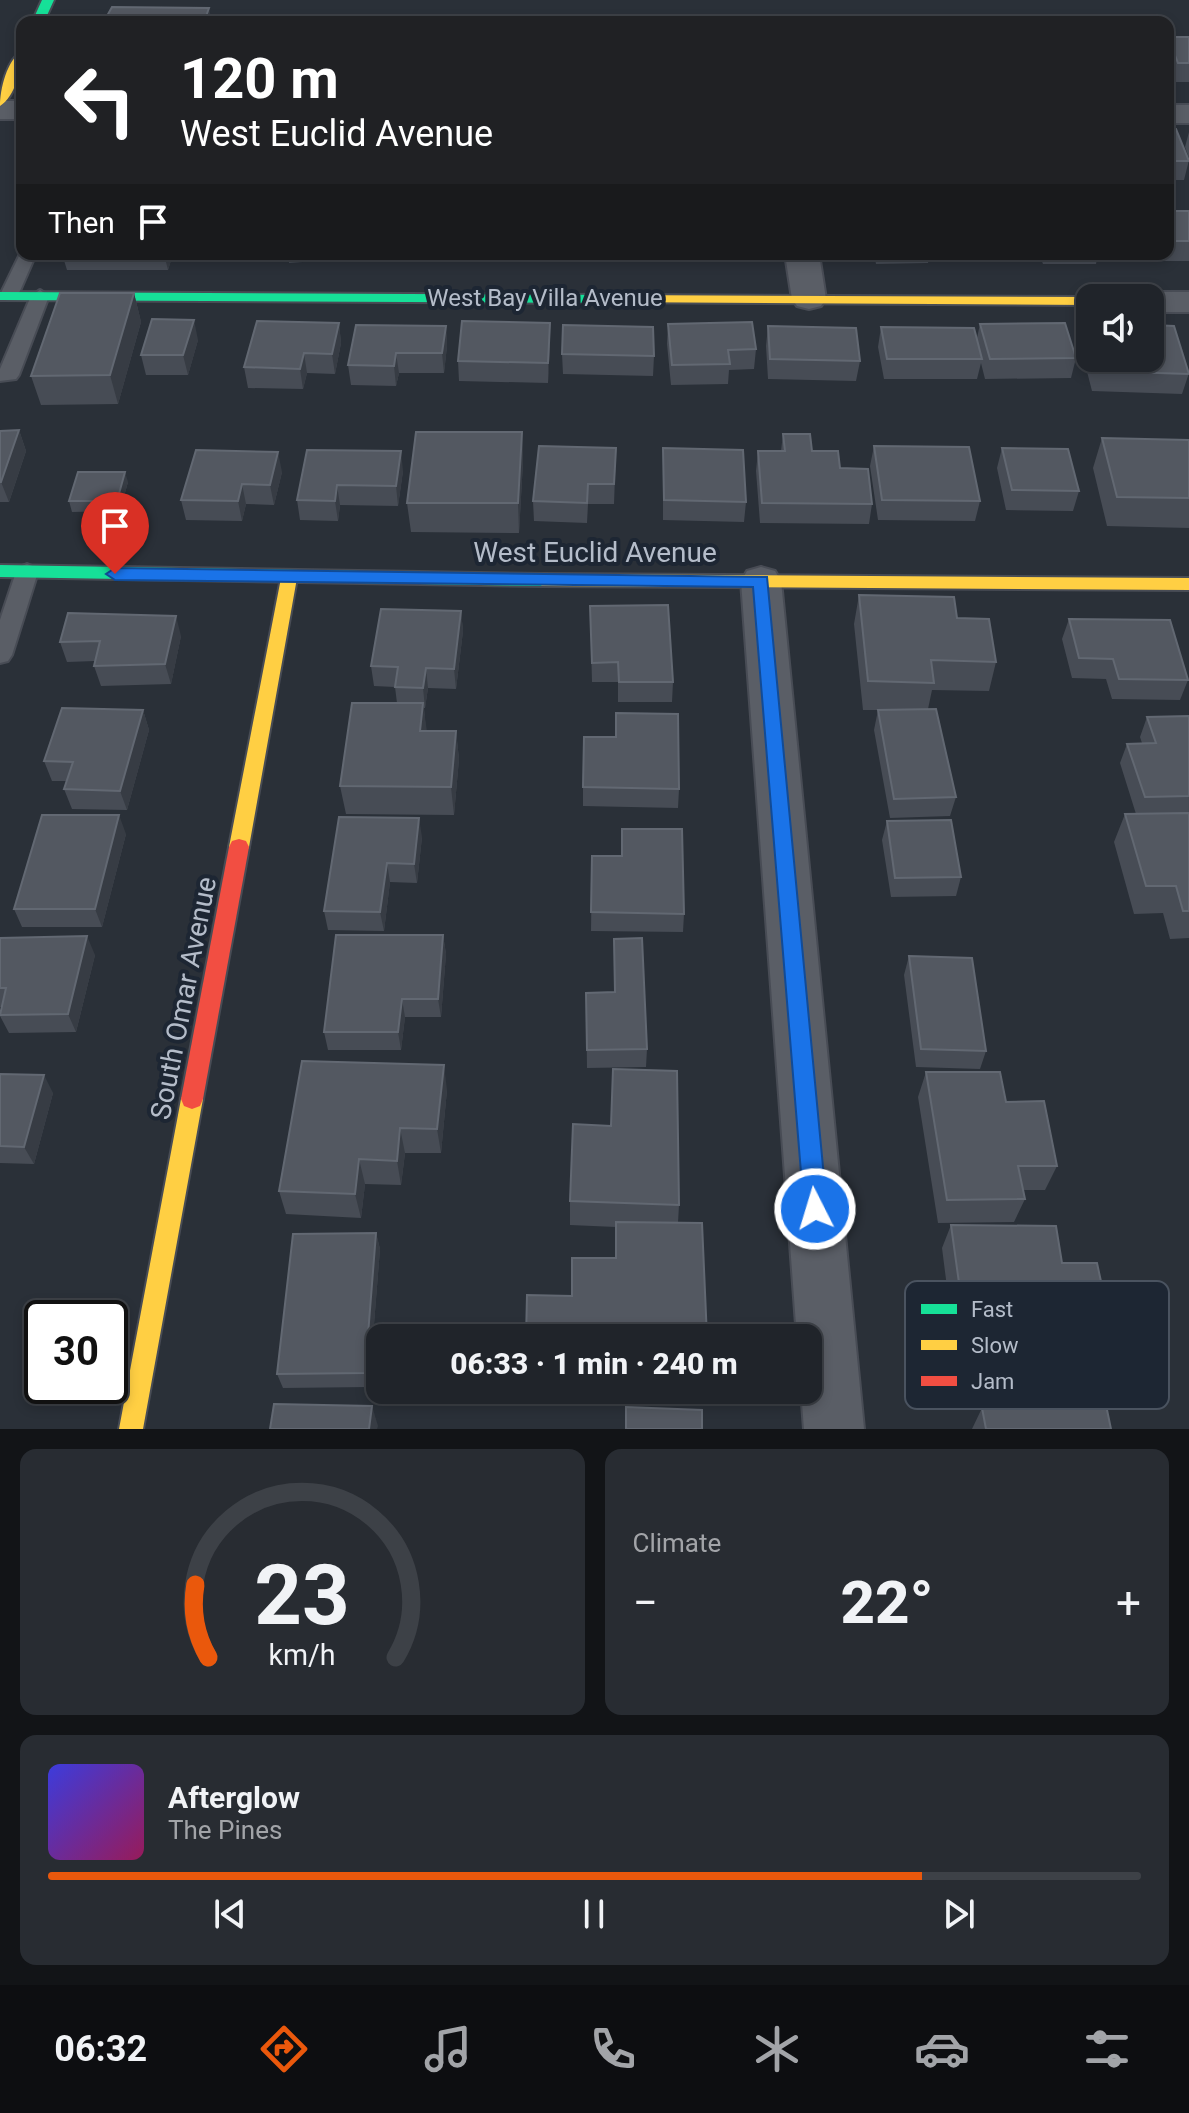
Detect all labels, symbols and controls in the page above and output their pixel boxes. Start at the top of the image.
text: 120 m [180,46,339,112]
icon: left [48,48,152,152]
text: West Euclid Avenue [180,113,493,155]
icon: arrive [131,200,175,244]
text: Then [48,205,115,240]
street label: West Bay Villa Avenue [427,284,663,312]
map controls [1076,284,1164,372]
button: sound [1076,284,1164,372]
pin [81,492,149,574]
icon: arrive [93,504,137,548]
street label: West Euclid Avenue [473,536,717,569]
street label: South Omar Avenue [144,874,223,1122]
position arrow [773,1167,857,1251]
legend [905,1281,1169,1409]
text: Fast [971,1297,1013,1322]
speed limit sign: 30 [24,1300,128,1404]
text: Slow [971,1333,1019,1358]
text: 06:33 · 1 min · 240 m [450,1346,738,1381]
text: Jam [971,1369,1014,1394]
text: Climate [633,1528,721,1558]
text: 23 [255,1547,350,1644]
text: 22° [840,1567,933,1638]
text: − [633,1577,658,1629]
text: + [1116,1577,1141,1629]
text: km/h [269,1638,336,1672]
text: Afterglow [168,1780,300,1815]
text: The Pines [168,1815,282,1845]
icon: previous [208,1892,252,1936]
icon: pause [572,1892,616,1936]
icon: next [937,1892,981,1936]
icon: directions [256,2021,312,2077]
icon: music [420,2021,476,2077]
icon: phone [585,2021,641,2077]
icon: climate [749,2021,805,2077]
icon: car [914,2021,970,2077]
icon: filters [1079,2021,1135,2077]
text: 06:32 [54,2028,147,2070]

